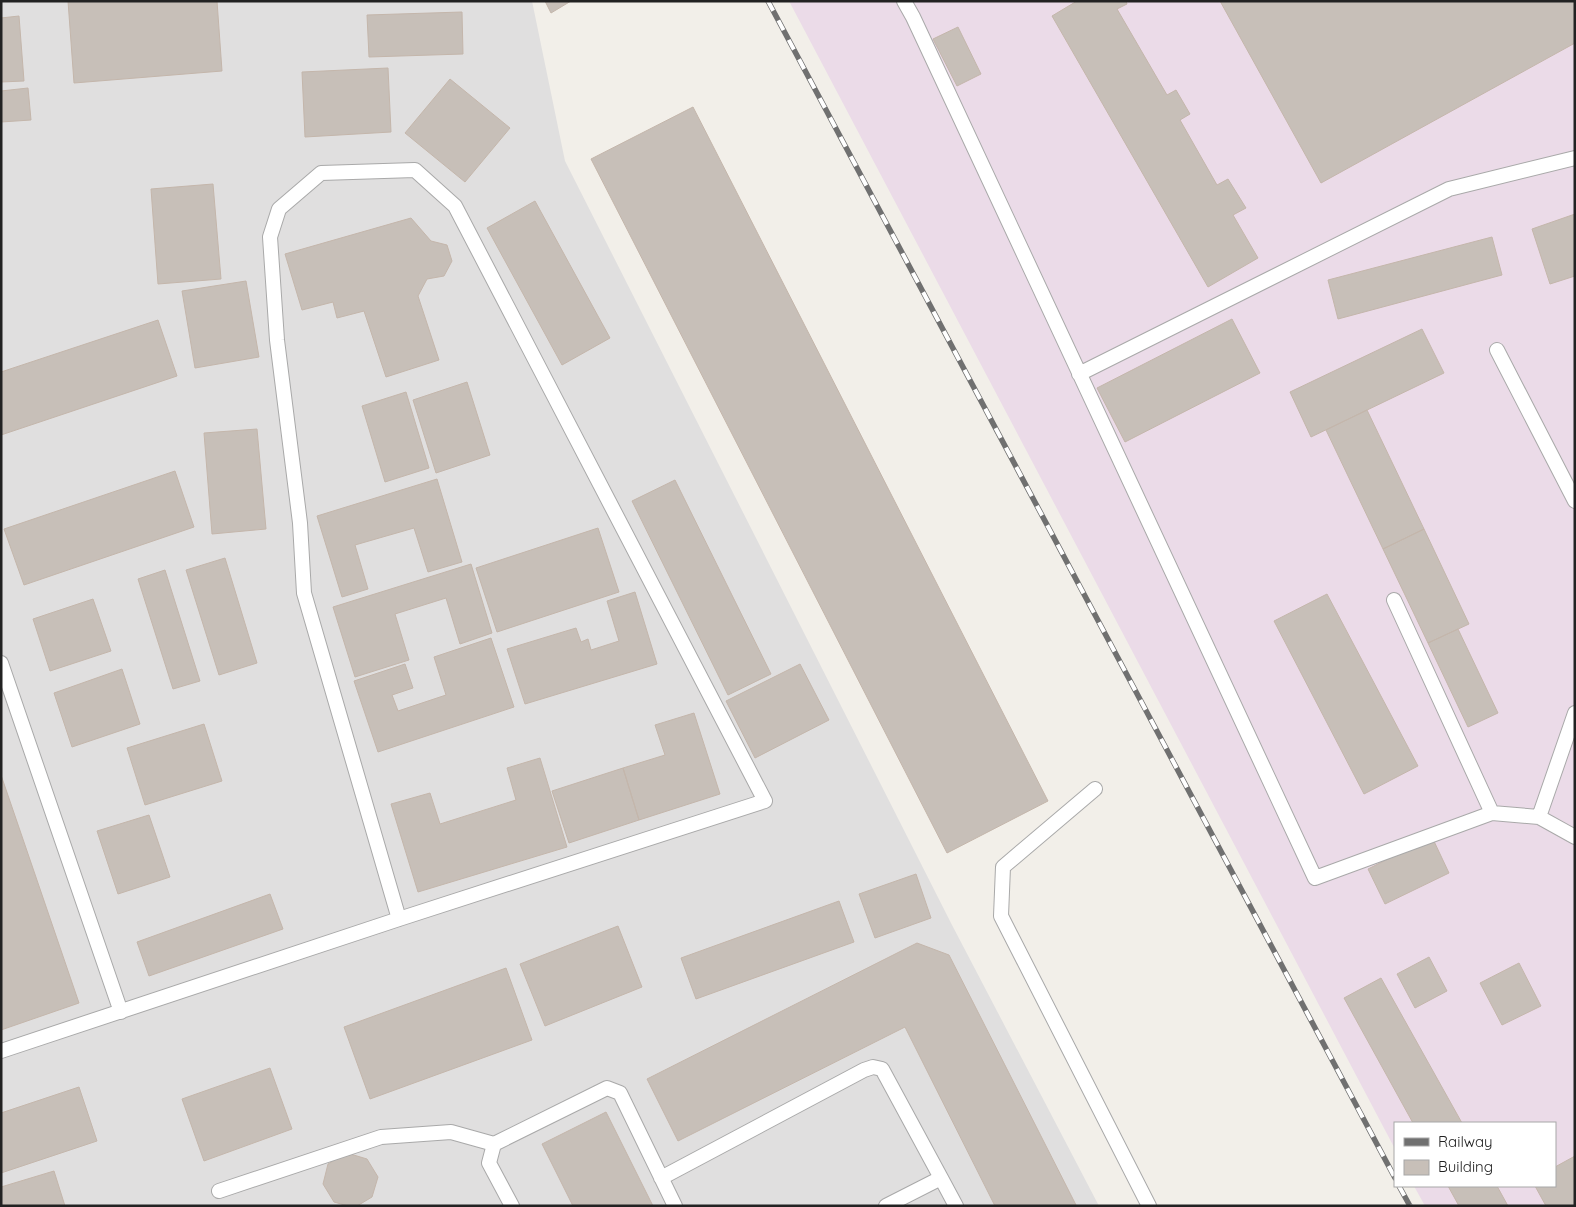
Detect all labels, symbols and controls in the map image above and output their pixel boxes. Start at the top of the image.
legend [1394,1122,1556,1187]
text: Railway [1438,1132,1493,1151]
text: Building [1438,1157,1493,1176]

